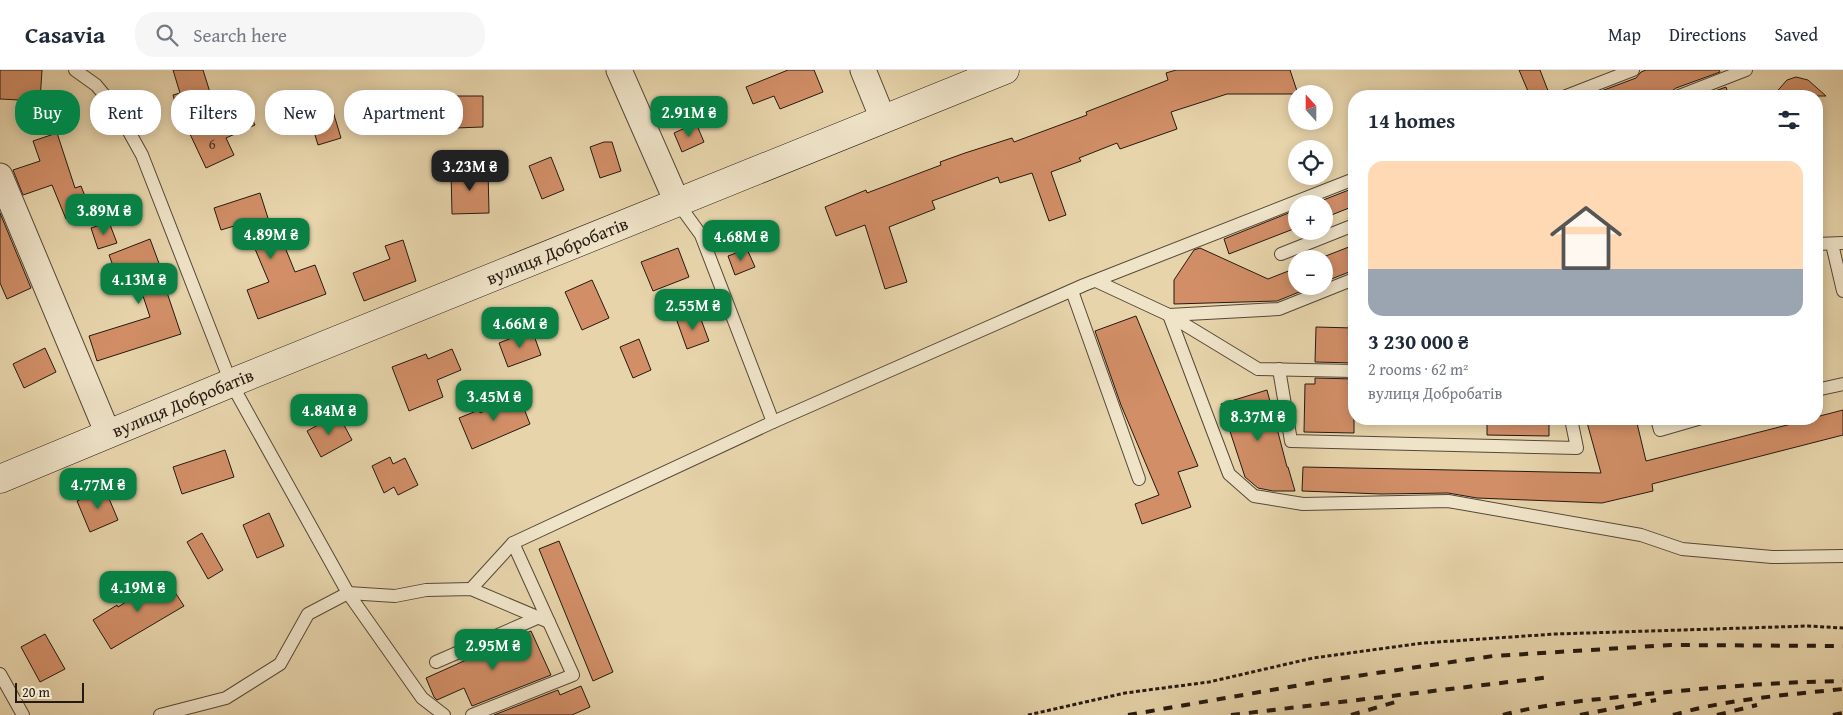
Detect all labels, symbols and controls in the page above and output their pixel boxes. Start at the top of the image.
search box [135,12,485,57]
text: Casavia [25,17,105,52]
icon: search [153,21,181,49]
text: Search here [193,21,287,49]
text: Map [1608,21,1641,48]
text: Directions [1669,21,1746,48]
text: Saved [1774,21,1818,48]
north arrow [1288,85,1332,130]
map controls [1288,85,1333,295]
chip: Buy [15,90,80,135]
chip: Rent [90,90,161,135]
chip: Filters [171,90,255,135]
chip: New [265,90,334,135]
chip: Apartment [344,90,463,135]
pin: 2.91M ₴ [643,96,735,138]
text: 2.91M ₴ [662,100,716,124]
text: 14 homes [1368,105,1455,136]
icon: filters [1775,106,1803,134]
house number: 6 [208,133,216,154]
button: locate [1288,140,1333,185]
pin: 3.23M ₴ [424,150,516,192]
text: 3.23M ₴ [443,154,497,178]
icon: home [1541,193,1631,283]
pin: 3.89M ₴ [58,194,150,236]
button: + [1288,195,1333,240]
text: 3.89M ₴ [77,198,131,222]
street label: вулиця Добробатів [482,210,632,291]
pin: 4.89M ₴ [225,218,317,260]
pin: 4.68M ₴ [695,220,787,262]
text: 4.89M ₴ [244,222,298,246]
text: 4.68M ₴ [714,224,768,248]
button: − [1288,250,1333,295]
pin: 4.13M ₴ [93,262,185,305]
text: 4.13M ₴ [112,267,166,291]
pin: 2.55M ₴ [647,288,739,331]
text: 2.55M ₴ [666,293,720,317]
pin: 4.66M ₴ [474,306,566,349]
text: 4.66M ₴ [493,311,547,335]
text: 3 230 000 ₴ [1368,326,1469,357]
text: 2 rooms · 62 m² [1368,357,1468,381]
street label: вулиця Добробатів [108,361,258,444]
pin: 3.45M ₴ [448,380,540,422]
text: вулиця Добробатів [1368,381,1502,405]
text: 3.45M ₴ [467,384,521,408]
pin: 4.84M ₴ [283,394,375,436]
text: 4.84M ₴ [302,398,356,422]
pin: 8.37M ₴ [1212,400,1304,442]
text: 8.37M ₴ [1231,404,1285,428]
pin: 4.77M ₴ [52,468,144,510]
text: 4.77M ₴ [71,472,125,496]
pin: 4.19M ₴ [92,570,184,613]
text: 4.19M ₴ [111,575,165,599]
pin: 2.95M ₴ [447,628,539,671]
text: 2.95M ₴ [466,633,520,657]
scale bar [15,680,84,703]
text: 20 m [22,682,50,702]

